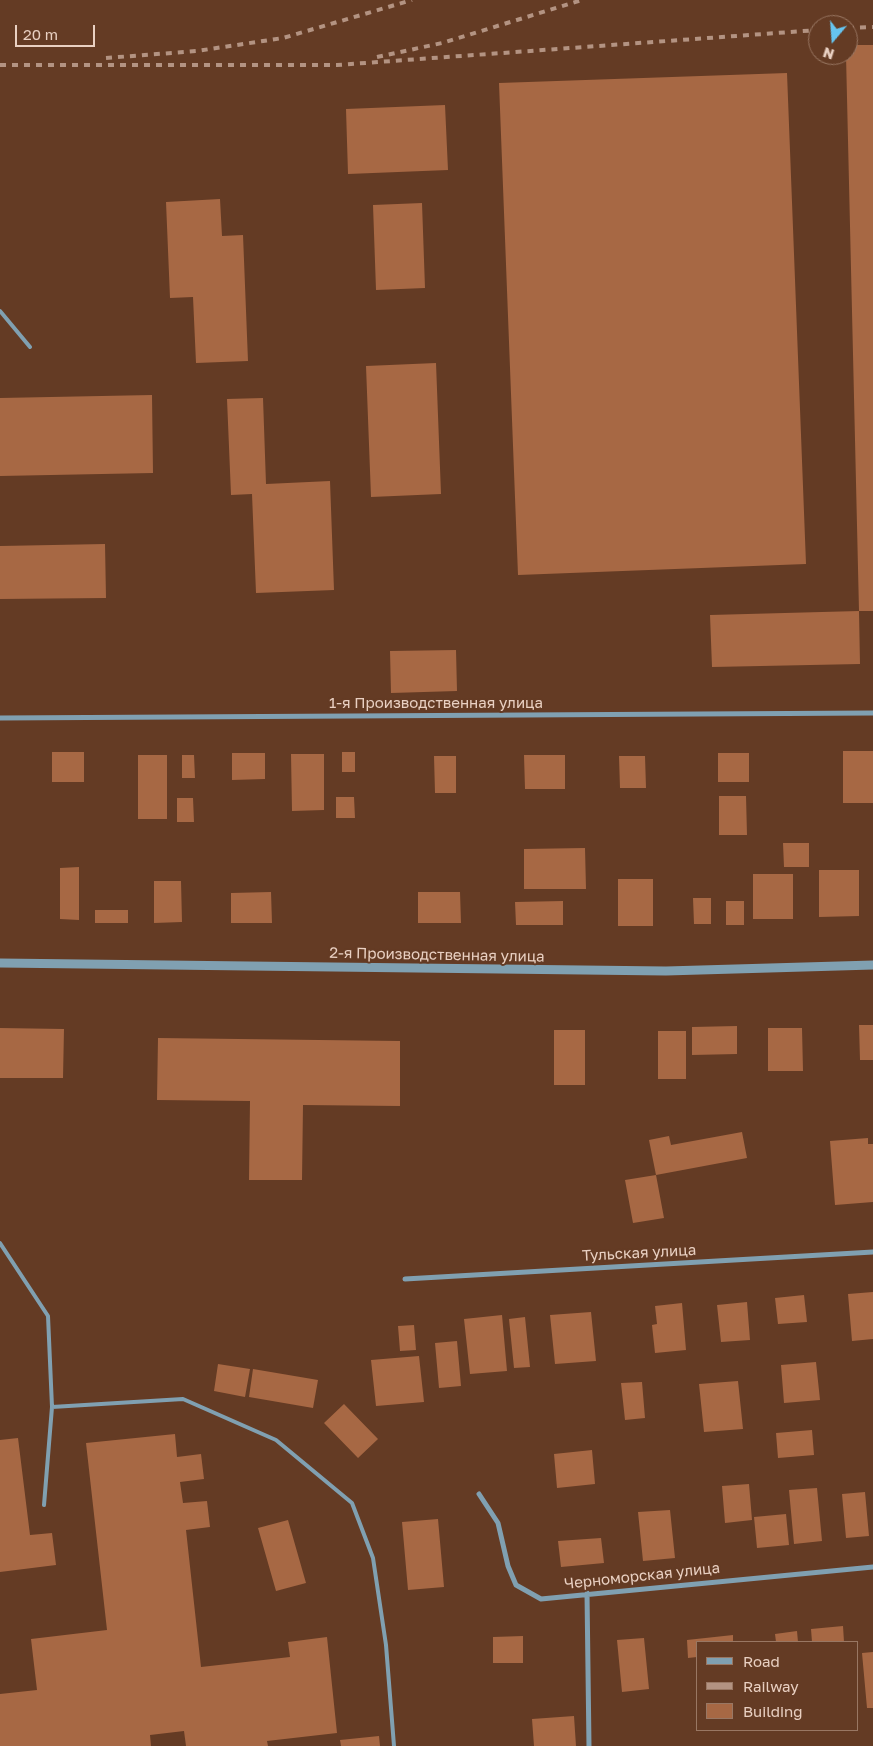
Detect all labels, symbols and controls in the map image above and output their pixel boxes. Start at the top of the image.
scale bar [18,15,98,47]
north arrow [808,15,858,65]
text: 20 m [23,25,58,43]
text: N [821,44,836,64]
street label: 1-я Производственная улица [329,694,543,712]
street label: 2-я Производственная улица [329,944,545,966]
street label: Тульская улица [581,1241,697,1265]
street label: Черноморская улица [563,1559,721,1593]
legend [696,1641,858,1731]
text: Road [743,1652,780,1670]
text: Railway [743,1677,799,1695]
text: Building [743,1702,803,1720]

